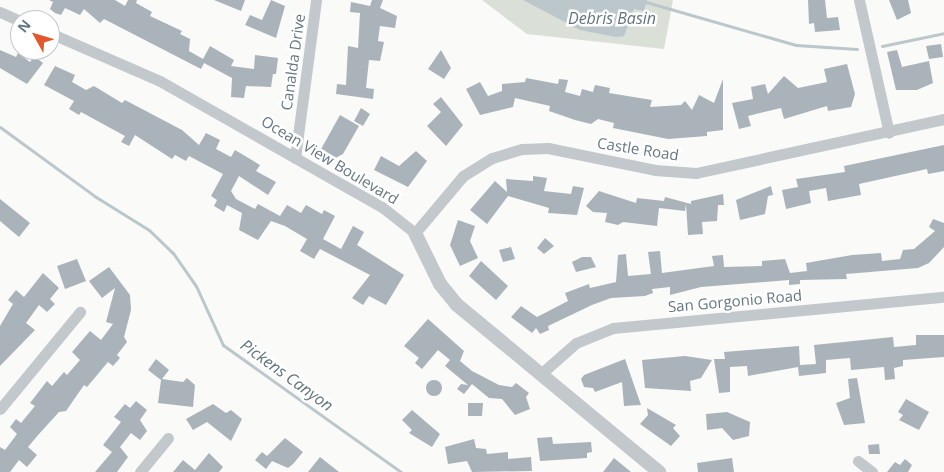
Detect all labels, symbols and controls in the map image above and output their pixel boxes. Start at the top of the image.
water label: Debris Basin [568,8,656,28]
north arrow [10,10,60,60]
street label: Canalda Drive [277,13,309,111]
text: N [13,15,35,36]
street label: Ocean View Boulevard [258,112,402,208]
street label: Castle Road [596,134,680,164]
street label: San Gorgonio Road [667,286,803,316]
water label: Pickens Canyon [237,335,337,415]

